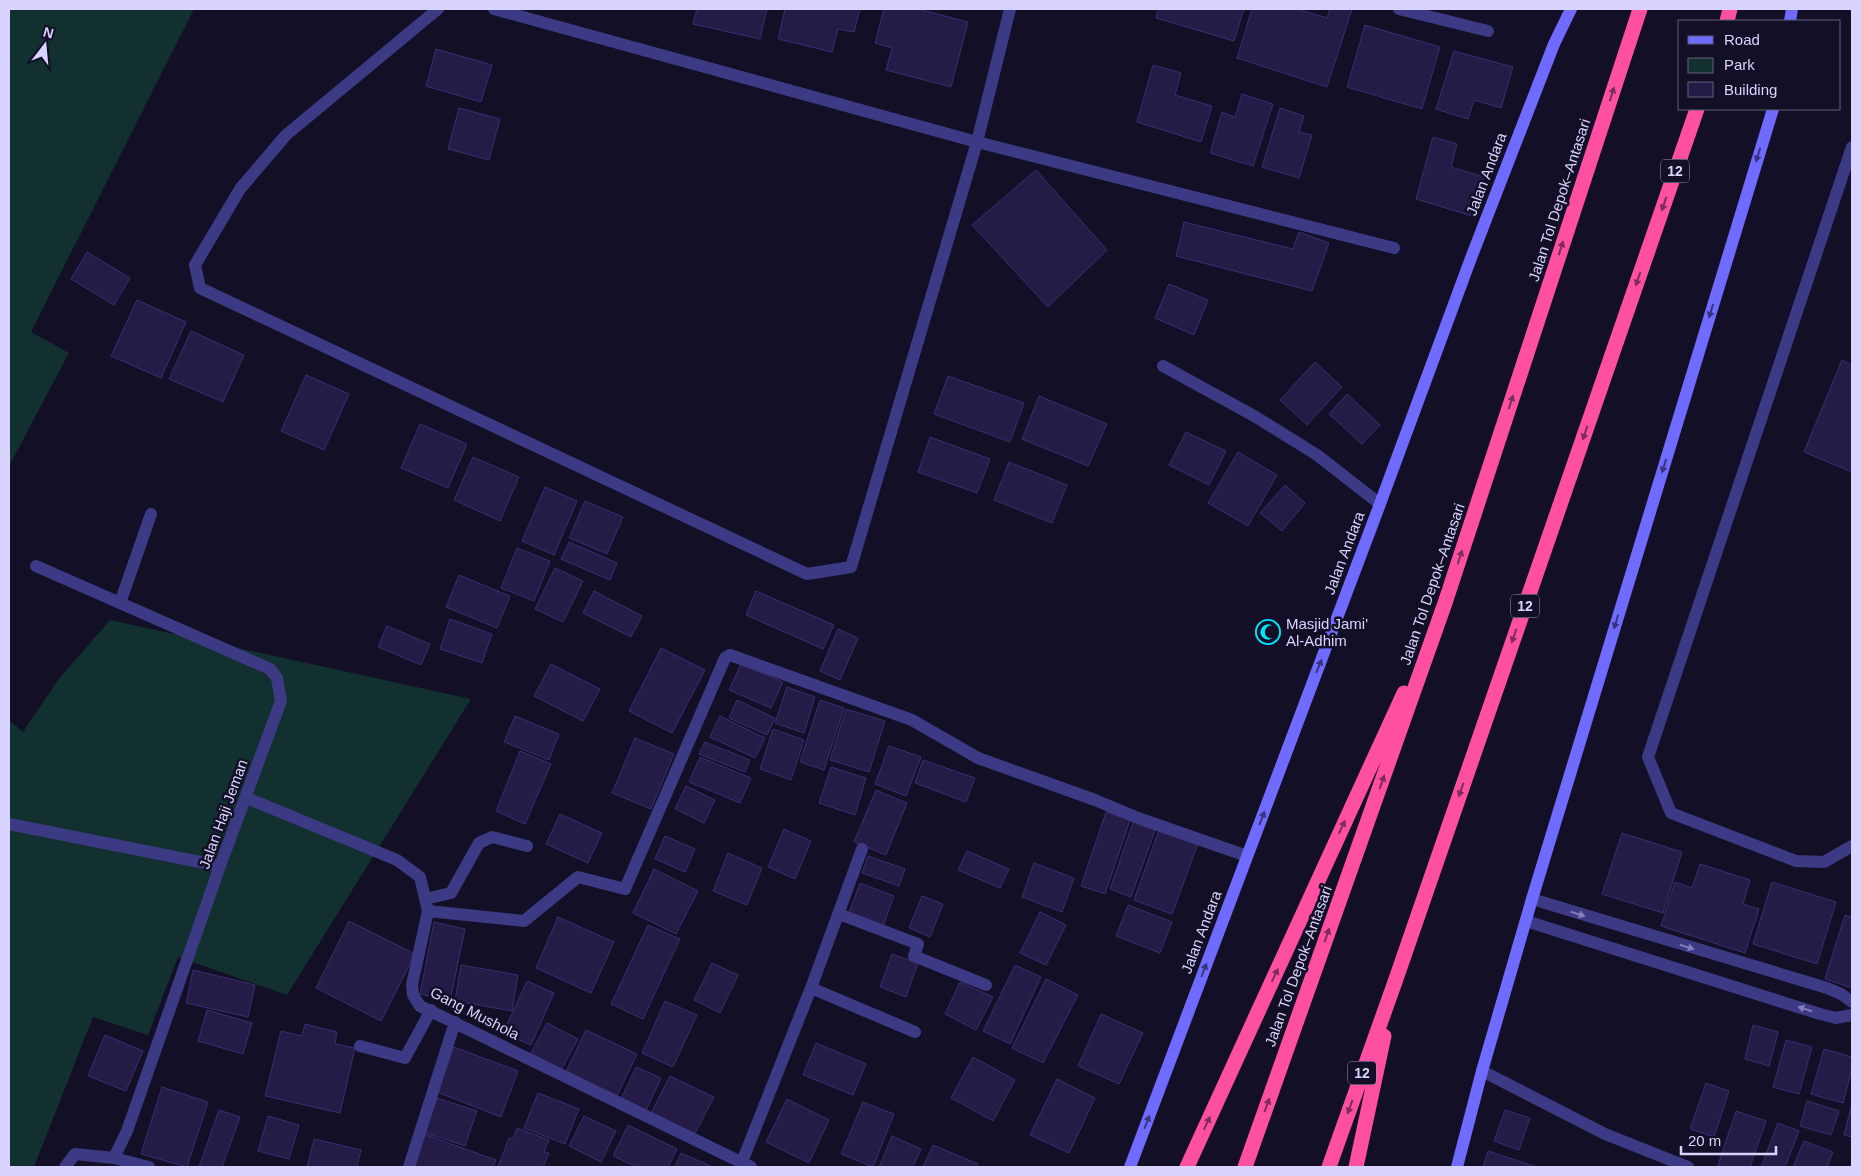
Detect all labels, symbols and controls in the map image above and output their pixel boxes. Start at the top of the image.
north arrow [20,20,70,70]
legend [1678,20,1841,110]
text: N [42,23,56,42]
text: Road [1724,31,1760,48]
text: Park [1724,56,1755,73]
text: Building [1724,81,1777,98]
one-way arrow [1609,86,1616,101]
street label: Jalan Tol Depok–Antasari [1525,117,1593,283]
street label: Jalan Andara [1462,129,1510,218]
one-way arrow [1754,148,1762,163]
road number: 12 [1661,160,1689,182]
one-way arrow [1659,197,1667,212]
one-way arrow [1558,240,1566,255]
one-way arrow [1634,272,1641,287]
one-way arrow [1707,303,1714,318]
one-way arrow [1507,395,1515,410]
one-way arrow [1580,426,1588,441]
one-way arrow [1659,459,1667,474]
street label: Jalan Tol Depok–Antasari [1396,501,1468,667]
street label: Jalan Andara [1320,508,1368,597]
one-way arrow [1457,549,1465,564]
road number: 12 [1511,594,1539,618]
one-way arrow [1612,614,1620,629]
place label: Masjid Jami' Al-Adhim [1286,615,1368,649]
mosque icon: Masjid Jami' Al-Adhim [1255,619,1281,645]
one-way arrow [1510,629,1518,644]
one-way arrow [1316,658,1323,673]
street label: Jalan Haji Jeman [195,757,251,871]
one-way arrow [1378,774,1386,789]
one-way arrow [1457,783,1465,798]
one-way arrow [1258,810,1266,825]
one-way arrow [1339,820,1347,834]
street label: Jalan Tol Depok–Antasari [1261,883,1335,1049]
street label: Jalan Andara [1177,887,1225,976]
one-way arrow [1571,910,1586,918]
one-way arrow [1324,927,1332,942]
one-way arrow [1679,943,1694,951]
one-way arrow [1201,962,1208,977]
one-way arrow [1271,968,1279,982]
street label: Gang Mushola [428,983,523,1043]
one-way arrow [1797,1005,1812,1013]
road number: 12 [1348,1062,1376,1084]
one-way arrow [1263,1097,1271,1112]
one-way arrow [1346,1100,1354,1115]
one-way arrow [1144,1114,1151,1129]
one-way arrow [1204,1116,1212,1130]
scale bar [1681,1124,1776,1156]
text: 20 m [1688,1132,1721,1149]

